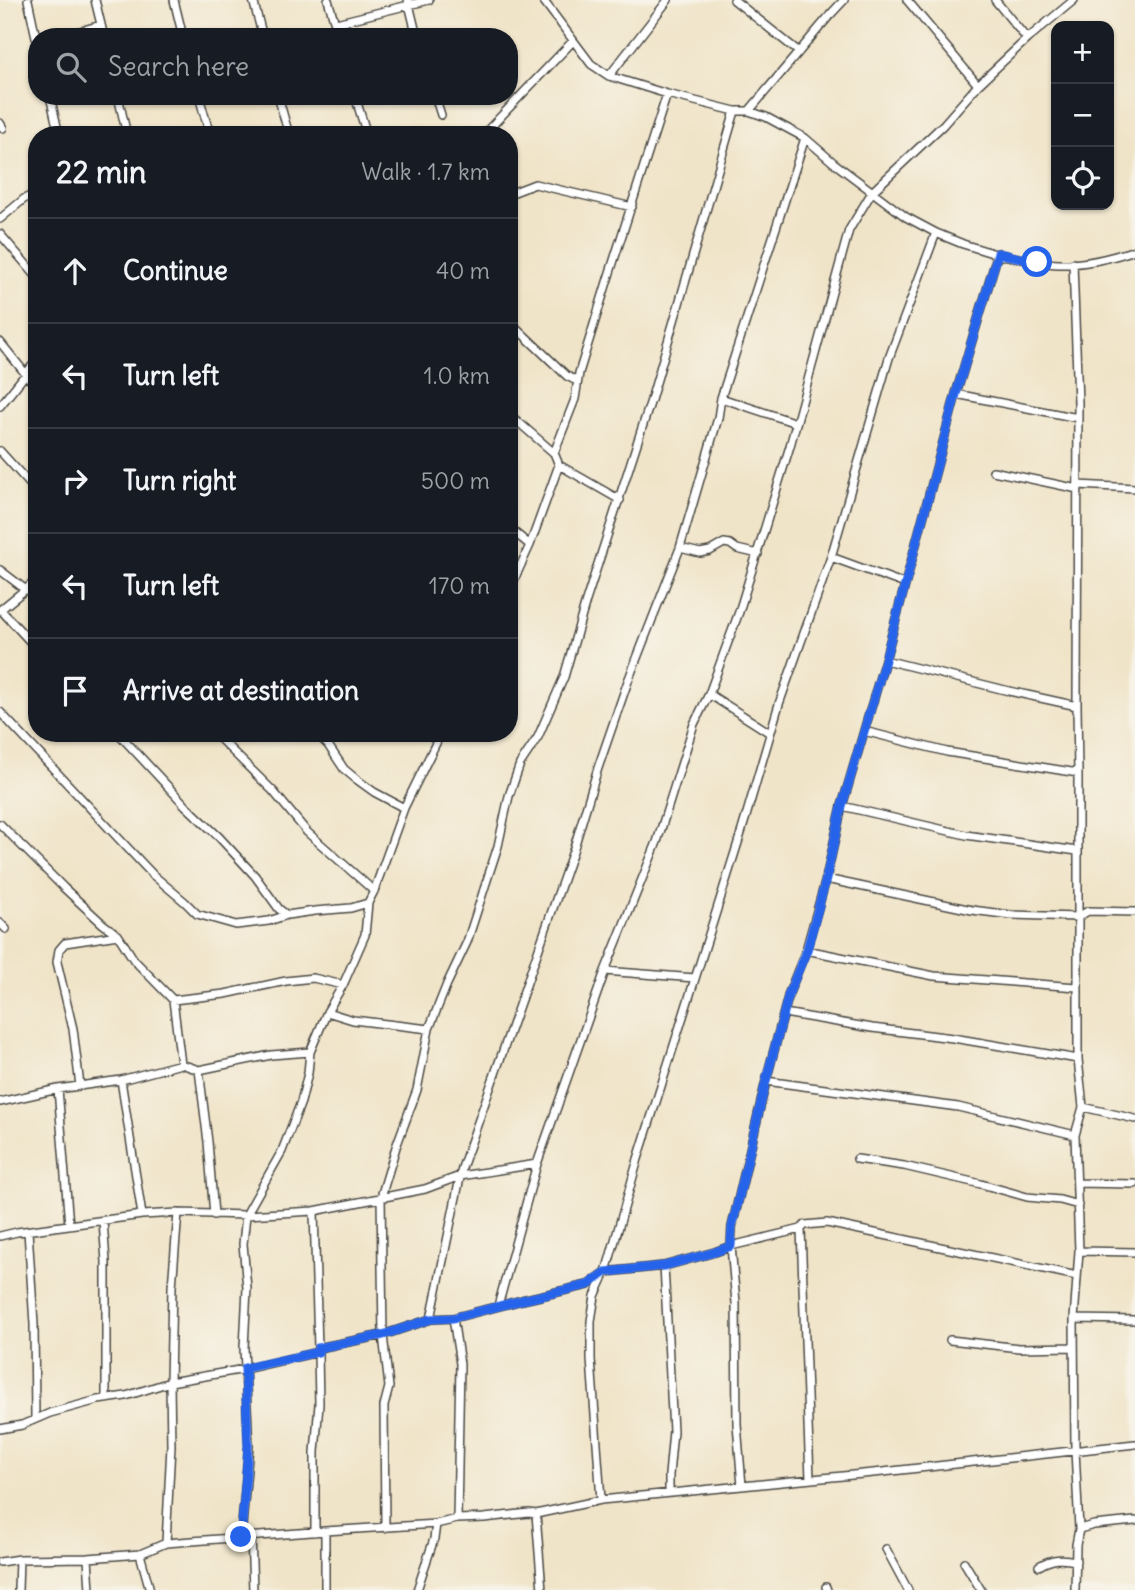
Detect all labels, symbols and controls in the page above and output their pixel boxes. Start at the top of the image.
map controls [1051,21,1114,210]
button: + [1051,21,1114,84]
search box [28,28,518,105]
icon: search [52,48,90,86]
text: Search here [108,50,249,83]
button: − [1051,84,1114,147]
button: locate [1051,147,1114,210]
text: 22 min [56,153,146,191]
text: Walk · 1.7 km [361,157,490,186]
route start [1021,246,1052,277]
icon: ahead [56,252,94,290]
text: Continue [123,254,228,287]
text: 40 m [436,256,490,285]
icon: left [56,357,94,395]
text: Turn left [123,359,219,392]
text: 1.0 km [424,361,490,390]
icon: right [56,462,94,500]
text: Turn right [123,464,236,497]
text: 500 m [421,466,490,495]
icon: left [56,567,94,605]
text: Turn left [123,569,219,602]
text: 170 m [429,571,490,600]
icon: arrive [56,672,94,710]
text: Arrive at destination [123,674,359,707]
route end [225,1521,256,1552]

